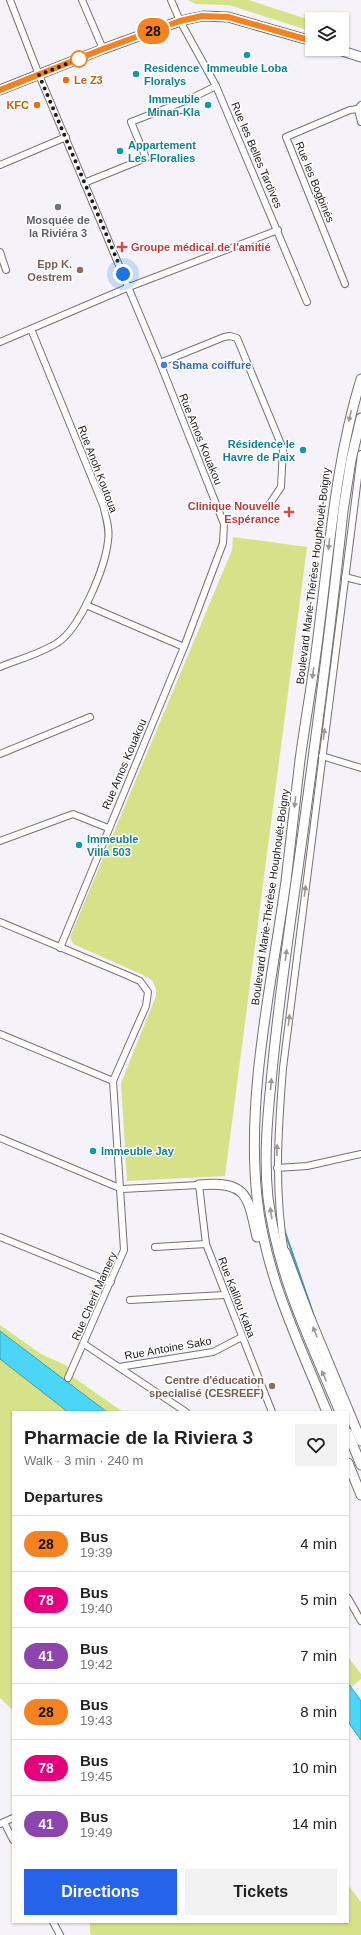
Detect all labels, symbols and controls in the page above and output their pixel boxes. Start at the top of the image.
map controls [305,12,349,56]
button: layers [305,12,349,56]
line badge: 28 [135,18,171,44]
text: 28 [145,23,161,39]
unlabelled marker [70,50,88,68]
marker: Immeuble Loba [242,50,252,60]
place label: Residence Floralys [144,62,199,87]
place label: Immeuble Loba [207,62,288,74]
marker: Residence Floralys [131,69,141,79]
place label: Le Z3 [74,74,103,86]
marker: Le Z3 [61,75,71,85]
place label: Immeuble Minan-Kla [147,93,201,118]
place label: KFC [6,99,29,111]
marker: KFC [32,100,42,110]
marker: Immeuble Minan-Kla [203,100,213,110]
street label: Rue les Belles Tardives [229,100,285,210]
place label: Appartement Les Floralies [128,139,196,164]
street label: Rue les Bogbinés [293,140,337,225]
marker: Appartement Les Floralies [115,146,125,156]
marker: Mosquée de la Riviéra 3 [53,202,63,212]
place label: Mosquée de la Riviéra 3 [26,214,90,239]
marker: Groupe médical de l'amitié [116,241,128,253]
place label: Groupe médical de l'amitié [131,241,271,253]
place label: Epp K. Oestrem [27,258,72,283]
your location [113,264,133,284]
marker: Epp K. Oestrem [75,265,85,275]
place label: Shama coiffure [172,359,251,371]
marker: Shama coiffure [159,360,169,370]
street label: Rue Amos Kouakou [177,392,225,486]
one-way arrow [347,410,353,422]
street label: Rue Anoh Koutoua [76,424,120,515]
place label: Résidence le Havre de Paix [223,438,296,463]
marker: Résidence le Havre de Paix [298,445,308,455]
street label: Boulevard Marie-Thérèse Houphouët-Boigny [294,466,332,685]
place label: Clinique Nouvelle Espérance [188,500,280,525]
marker: Clinique Nouvelle Espérance [283,506,295,518]
one-way arrow [326,538,332,550]
one-way arrow [310,667,316,679]
street label: Rue Amos Kouakou [99,717,149,811]
one-way arrow [321,728,328,740]
street label: Boulevard Marie-Thérèse Houphouët-Boigny [249,788,291,1006]
one-way arrow [292,796,298,808]
place label: Immeuble Villa 503 [87,833,138,858]
marker: Immeuble Villa 503 [74,840,84,850]
one-way arrow [302,885,308,897]
one-way arrow [283,949,289,961]
one-way arrow [286,1014,292,1026]
one-way arrow [268,1078,274,1090]
one-way arrow [274,1143,280,1156]
place label: Immeuble Jay [101,1145,175,1157]
marker: Immeuble Jay [88,1146,98,1156]
one-way arrow [268,1207,274,1219]
street label: Rue Cherif Mamery [69,1250,119,1342]
street label: Rue Kalilou Kaba [216,1255,258,1340]
one-way arrow [312,1325,318,1337]
street label: Rue Antoine Sako [124,1334,212,1362]
one-way arrow [321,1371,327,1382]
place label: Centre d'éducation specialisé (CESREEF) [149,1374,264,1399]
marker: Centre d'éducation specialisé (CESREEF) [267,1381,277,1391]
button: heart [295,1424,337,1466]
text: Pharmacie de la Riviera 3 [24,1427,253,1448]
text: Walk · 3 min · 240 m [24,1453,143,1468]
text: Departures [24,1488,103,1505]
text: Bus [80,1528,108,1545]
text: 4 min [300,1535,337,1552]
text: 28 [38,1536,54,1552]
text: 19:39 [80,1545,113,1560]
text: Bus [80,1584,108,1601]
text: 5 min [300,1591,337,1608]
text: 78 [38,1592,54,1608]
text: 19:40 [80,1601,113,1616]
text: Bus [80,1640,108,1657]
text: 7 min [300,1647,337,1664]
text: 41 [38,1648,54,1664]
text: 19:42 [80,1657,113,1672]
text: Bus [80,1696,108,1713]
text: 8 min [300,1703,337,1720]
text: 28 [38,1704,54,1720]
text: 19:43 [80,1713,113,1728]
text: Bus [80,1752,108,1769]
text: 10 min [292,1759,337,1776]
text: 78 [38,1760,54,1776]
text: 19:45 [80,1769,113,1784]
text: Bus [80,1808,108,1825]
text: 14 min [292,1815,337,1832]
text: 41 [38,1816,54,1832]
text: 19:49 [80,1825,113,1840]
button: Directions [24,1869,177,1915]
button: Tickets [185,1869,337,1915]

